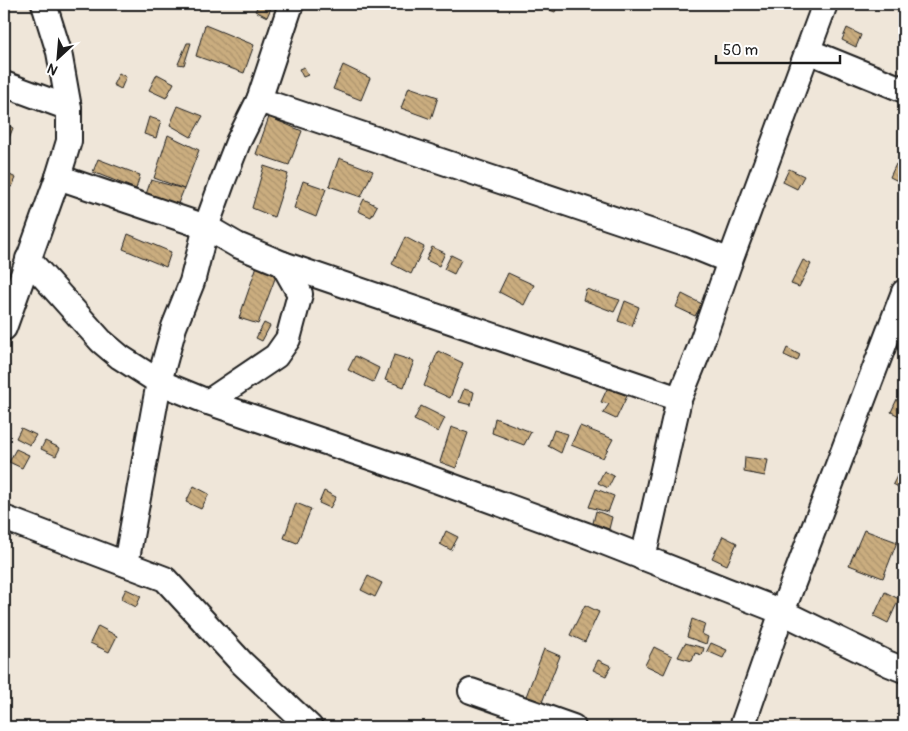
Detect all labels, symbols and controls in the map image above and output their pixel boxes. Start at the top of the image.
north arrow [32,32,82,82]
scale bar [716,32,839,64]
text: 50 m [723,41,758,60]
text: N [45,60,61,79]

